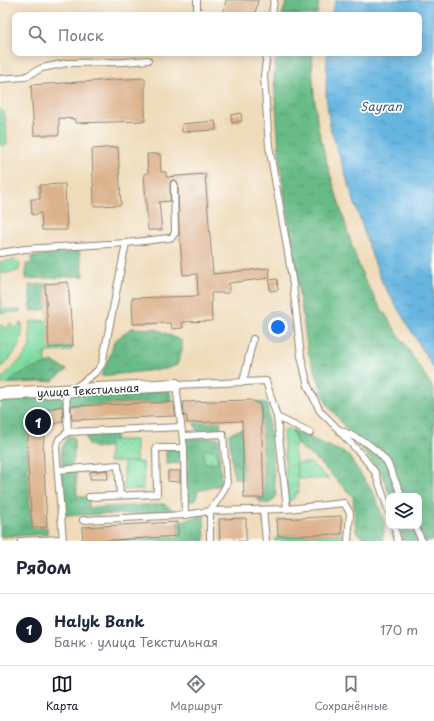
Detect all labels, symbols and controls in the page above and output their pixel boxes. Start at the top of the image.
search box [12,12,422,56]
icon: search [26,23,48,45]
text: Поиск [58,23,104,46]
water label: Sayran [360,97,402,115]
your location [268,317,288,337]
street label: улица Текстильная [36,379,140,401]
pin: 1 [25,407,51,437]
map controls [386,493,422,529]
button: layers [386,493,422,529]
text: Рядом [16,554,71,580]
text: Halyk Bank [54,609,145,632]
text: 1 [26,620,32,639]
text: 170 m [380,620,418,639]
text: Банк · улица Текстильная [54,632,218,651]
tab: Карта [46,673,78,714]
tab: Маршрут [170,673,222,714]
tab: Сохранённые [314,673,388,714]

